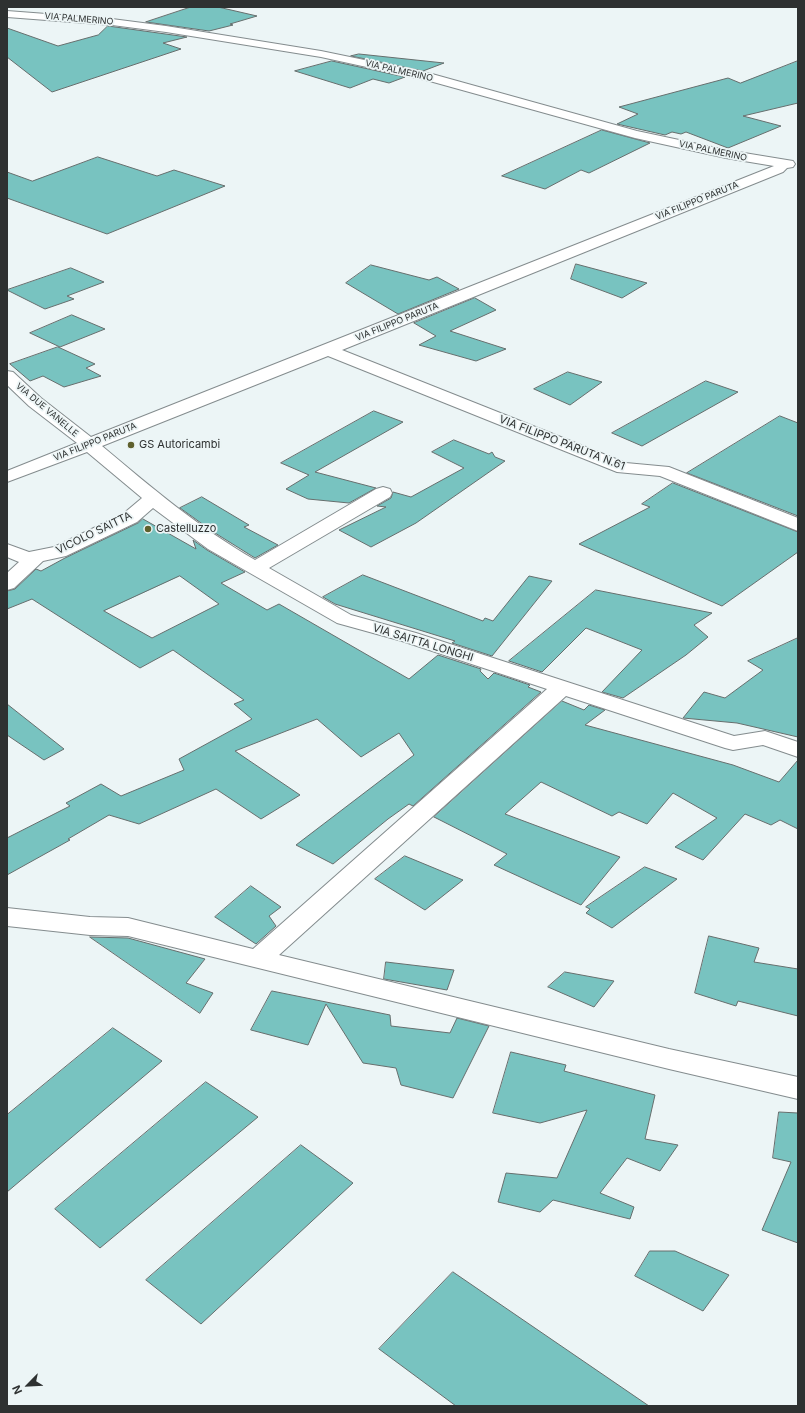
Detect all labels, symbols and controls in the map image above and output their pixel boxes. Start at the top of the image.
street label: VIA PALMERINO [44,11,114,27]
street label: VIA PALMERINO [364,58,434,84]
street label: VIA PALMERINO [678,139,748,163]
street label: VIA FILIPPO PARUTA [654,179,740,223]
street label: VIA FILIPPO PARUTA [354,300,440,344]
street label: VIA DUE VANELLE [14,381,80,439]
street label: VIA FILIPPO PARUTA N.61 [497,413,627,473]
street label: VIA FILIPPO PARUTA [52,420,138,464]
place label: GS Autoricambi [139,438,220,452]
marker: GS Autoricambi [126,440,136,450]
street label: VICOLO SAITTA [54,509,134,557]
place label: Castelluzzo [156,522,216,536]
marker: Castelluzzo [143,524,153,534]
street label: VIA SAITTA LONGHI [371,621,475,665]
north arrow [8,1365,48,1405]
text: N [9,1383,25,1397]

